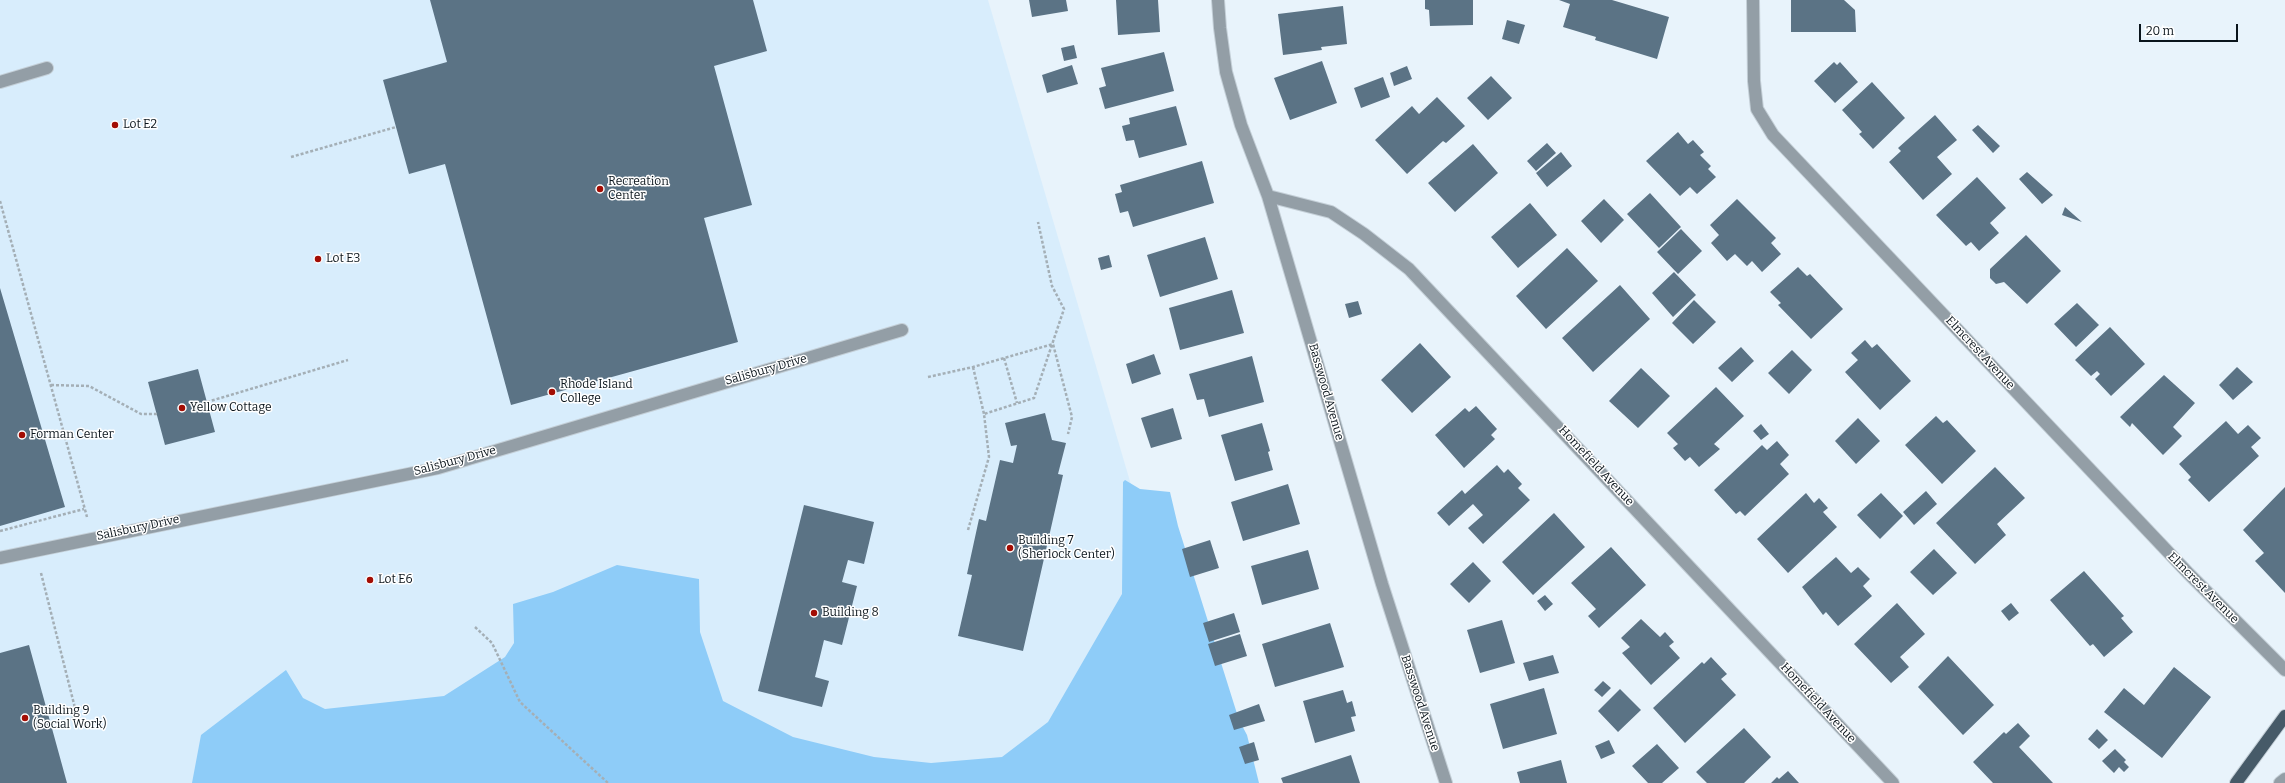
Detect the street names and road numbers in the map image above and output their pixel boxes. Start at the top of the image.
street label: Elmcrest Avenue [1942,313,2018,393]
street label: Basswood Avenue [1305,342,1347,442]
street label: Salisbury Drive [723,351,809,389]
street label: Homefield Avenue [1555,423,1637,509]
street label: Salisbury Drive [412,443,498,479]
street label: Salisbury Drive [95,512,181,544]
street label: Elmcrest Avenue [2164,549,2242,627]
street label: Basswood Avenue [1398,653,1442,753]
street label: Homefield Avenue [1777,660,1859,746]

